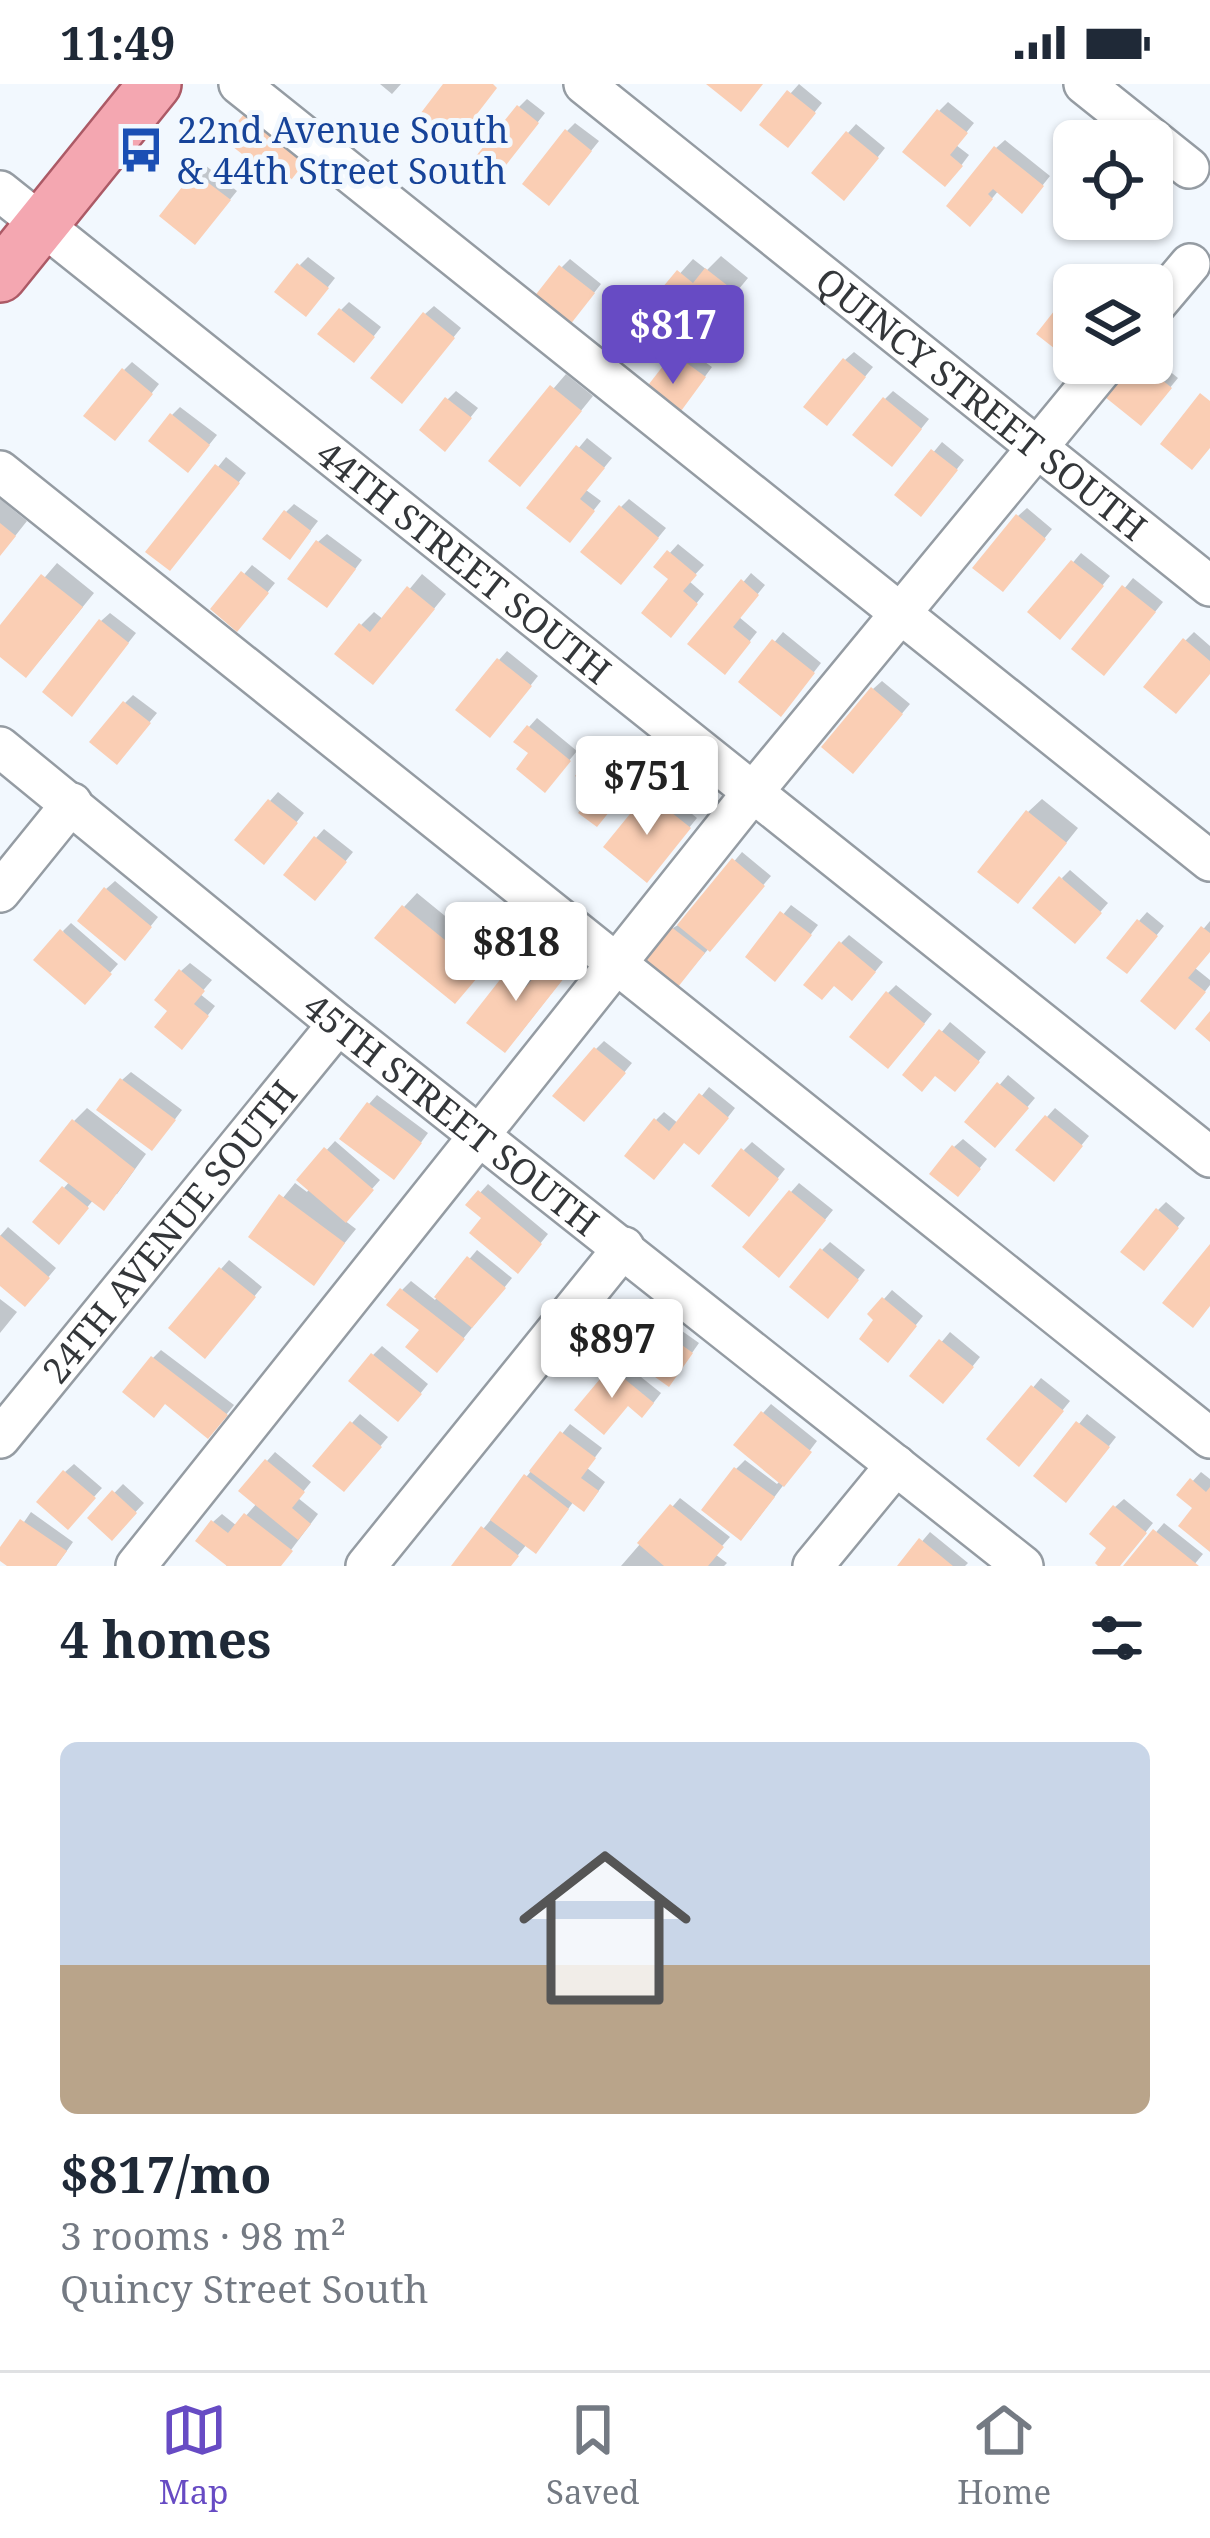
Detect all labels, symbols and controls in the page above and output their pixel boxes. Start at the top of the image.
text: 11:49 [60,12,175,73]
place label: 22nd Avenue South & 44th Street South [177,105,509,195]
map controls [1053,120,1173,384]
button: locate [1053,120,1173,240]
bus stop icon: 22nd Avenue South & 44th Street South [116,125,166,175]
street label: QUINCY STREET SOUTH [806,255,1157,551]
button: layers [1053,264,1173,384]
pin: $817 [602,285,744,387]
text: $817 [629,297,717,350]
street label: 44TH STREET SOUTH [307,429,622,694]
pin: $751 [576,736,718,838]
text: $751 [603,748,691,801]
pin: $818 [445,902,587,1004]
text: $818 [472,914,560,967]
street label: 45TH STREET SOUTH [294,982,610,1246]
street label: 24TH AVENUE SOUTH [31,1070,307,1393]
pin: $897 [541,1299,683,1401]
text: $897 [568,1311,656,1364]
text: 4 homes [60,1603,271,1673]
icon: filters [1084,1605,1150,1671]
icon: home [497,1820,713,2036]
text: $817/mo [60,2138,272,2208]
text: 3 rooms · 98 m² [60,2208,346,2261]
text: Quincy Street South [60,2261,429,2314]
tab: Map [159,2397,229,2514]
tab: Saved [546,2397,640,2514]
tab: Home [957,2397,1051,2514]

